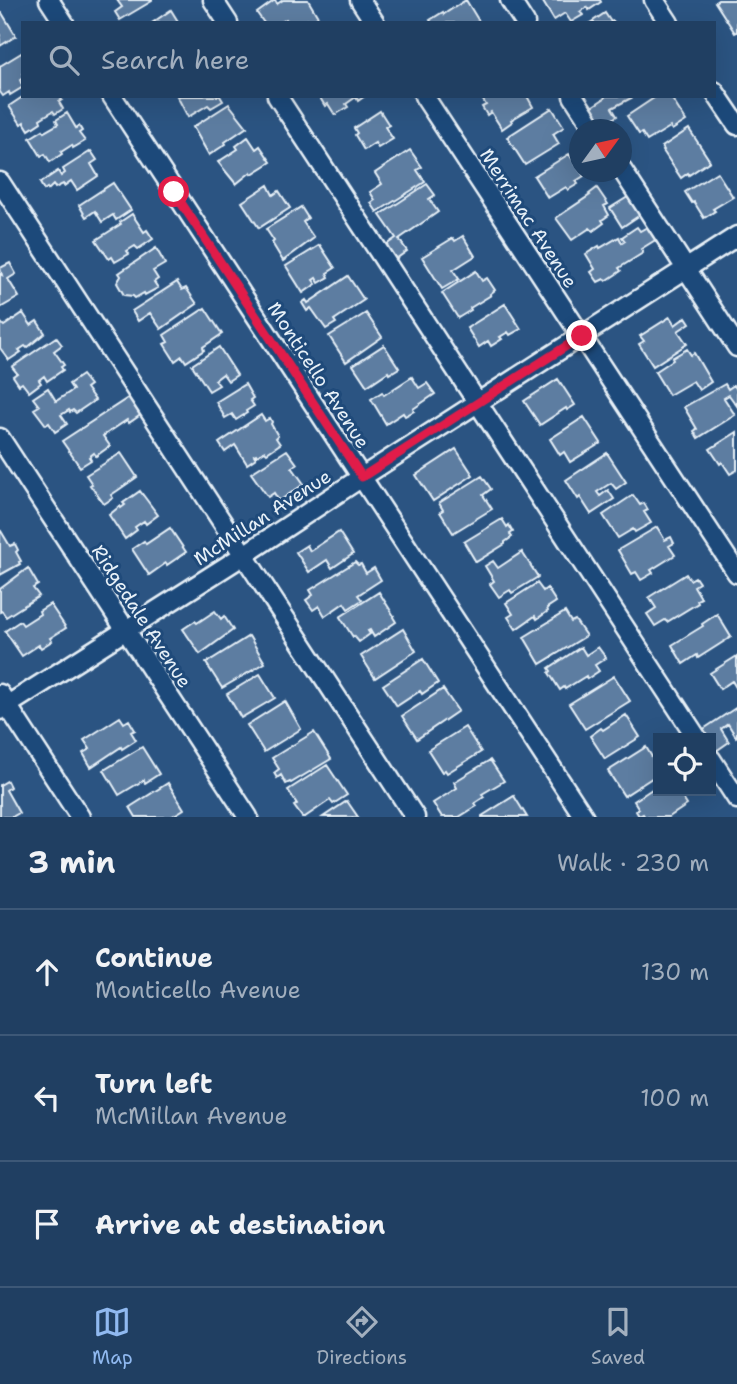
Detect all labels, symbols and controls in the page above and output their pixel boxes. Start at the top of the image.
search box [21,21,716,98]
icon: search [45,41,83,79]
text: Search here [101,42,250,77]
north arrow [569,119,632,182]
street label: Merrimac Avenue [474,144,583,293]
route start [158,176,189,207]
street label: Monticello Avenue [262,297,375,453]
route end [566,320,597,351]
street label: McMillan Avenue [189,464,336,571]
street label: Ridgedale Avenue [86,540,197,693]
map controls [653,733,716,796]
button: locate [653,733,716,796]
text: 3 min [28,842,115,883]
text: Walk · 230 m [557,848,709,878]
text: Continue [95,940,213,975]
icon: ahead [28,953,66,991]
text: 130 m [641,957,709,987]
text: Monticello Avenue [95,975,301,1005]
text: Turn left [95,1066,212,1101]
icon: left [28,1079,66,1117]
text: 100 m [640,1083,709,1113]
text: McMillan Avenue [95,1101,288,1131]
icon: arrive [28,1205,66,1243]
text: Arrive at destination [95,1207,385,1242]
tab: Map [92,1303,133,1370]
tab: Directions [317,1303,407,1370]
tab: Saved [591,1303,645,1370]

